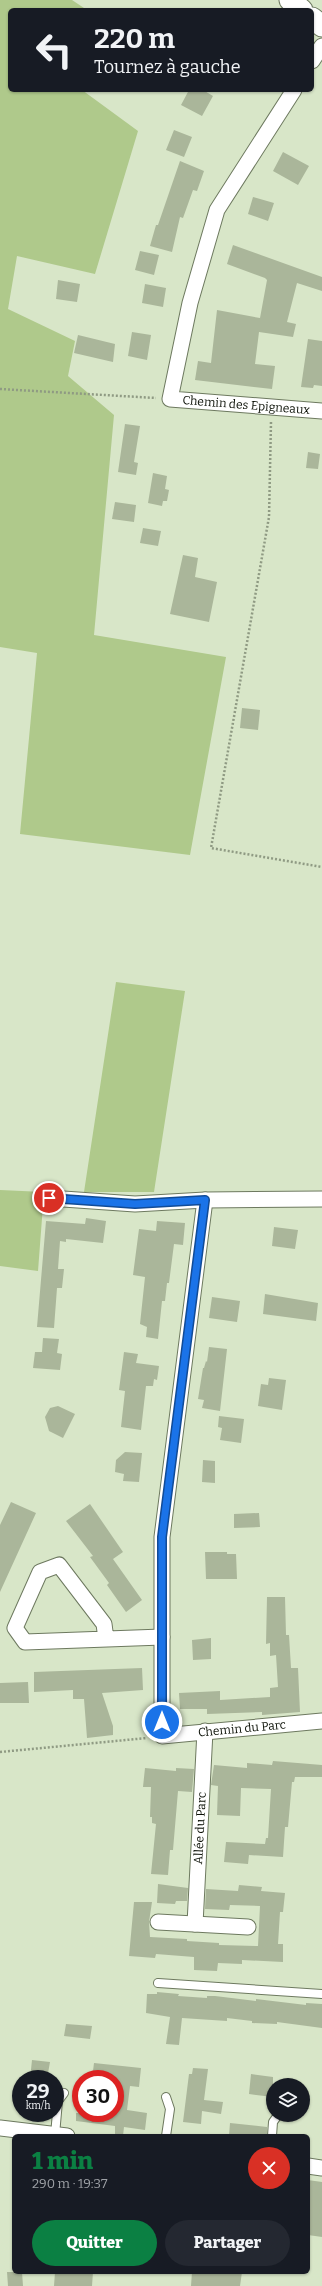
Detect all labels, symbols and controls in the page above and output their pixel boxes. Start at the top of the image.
text: 220 m [94,22,175,55]
icon: left [28,24,80,76]
text: Tournez à gauche [94,56,241,78]
street label: Chemin des Epigneaux [182,393,311,417]
pin [32,1181,66,1215]
icon: arrive [38,1187,60,1209]
position arrow [141,1701,183,1743]
street label: Chemin du Parc [197,1717,286,1740]
street label: Allée du Parc [191,1792,209,1865]
speed limit sign: 30 [72,2070,124,2122]
map controls [266,2078,310,2122]
button: layers [266,2078,310,2122]
text: 29 [26,2079,50,2103]
text: km/h [26,2100,50,2112]
text: 1 min [32,2147,93,2175]
button: close [248,2147,290,2189]
text: 290 m · 19:37 [32,2176,108,2191]
button: Quitter [32,2220,157,2266]
button: Partager [165,2220,290,2266]

